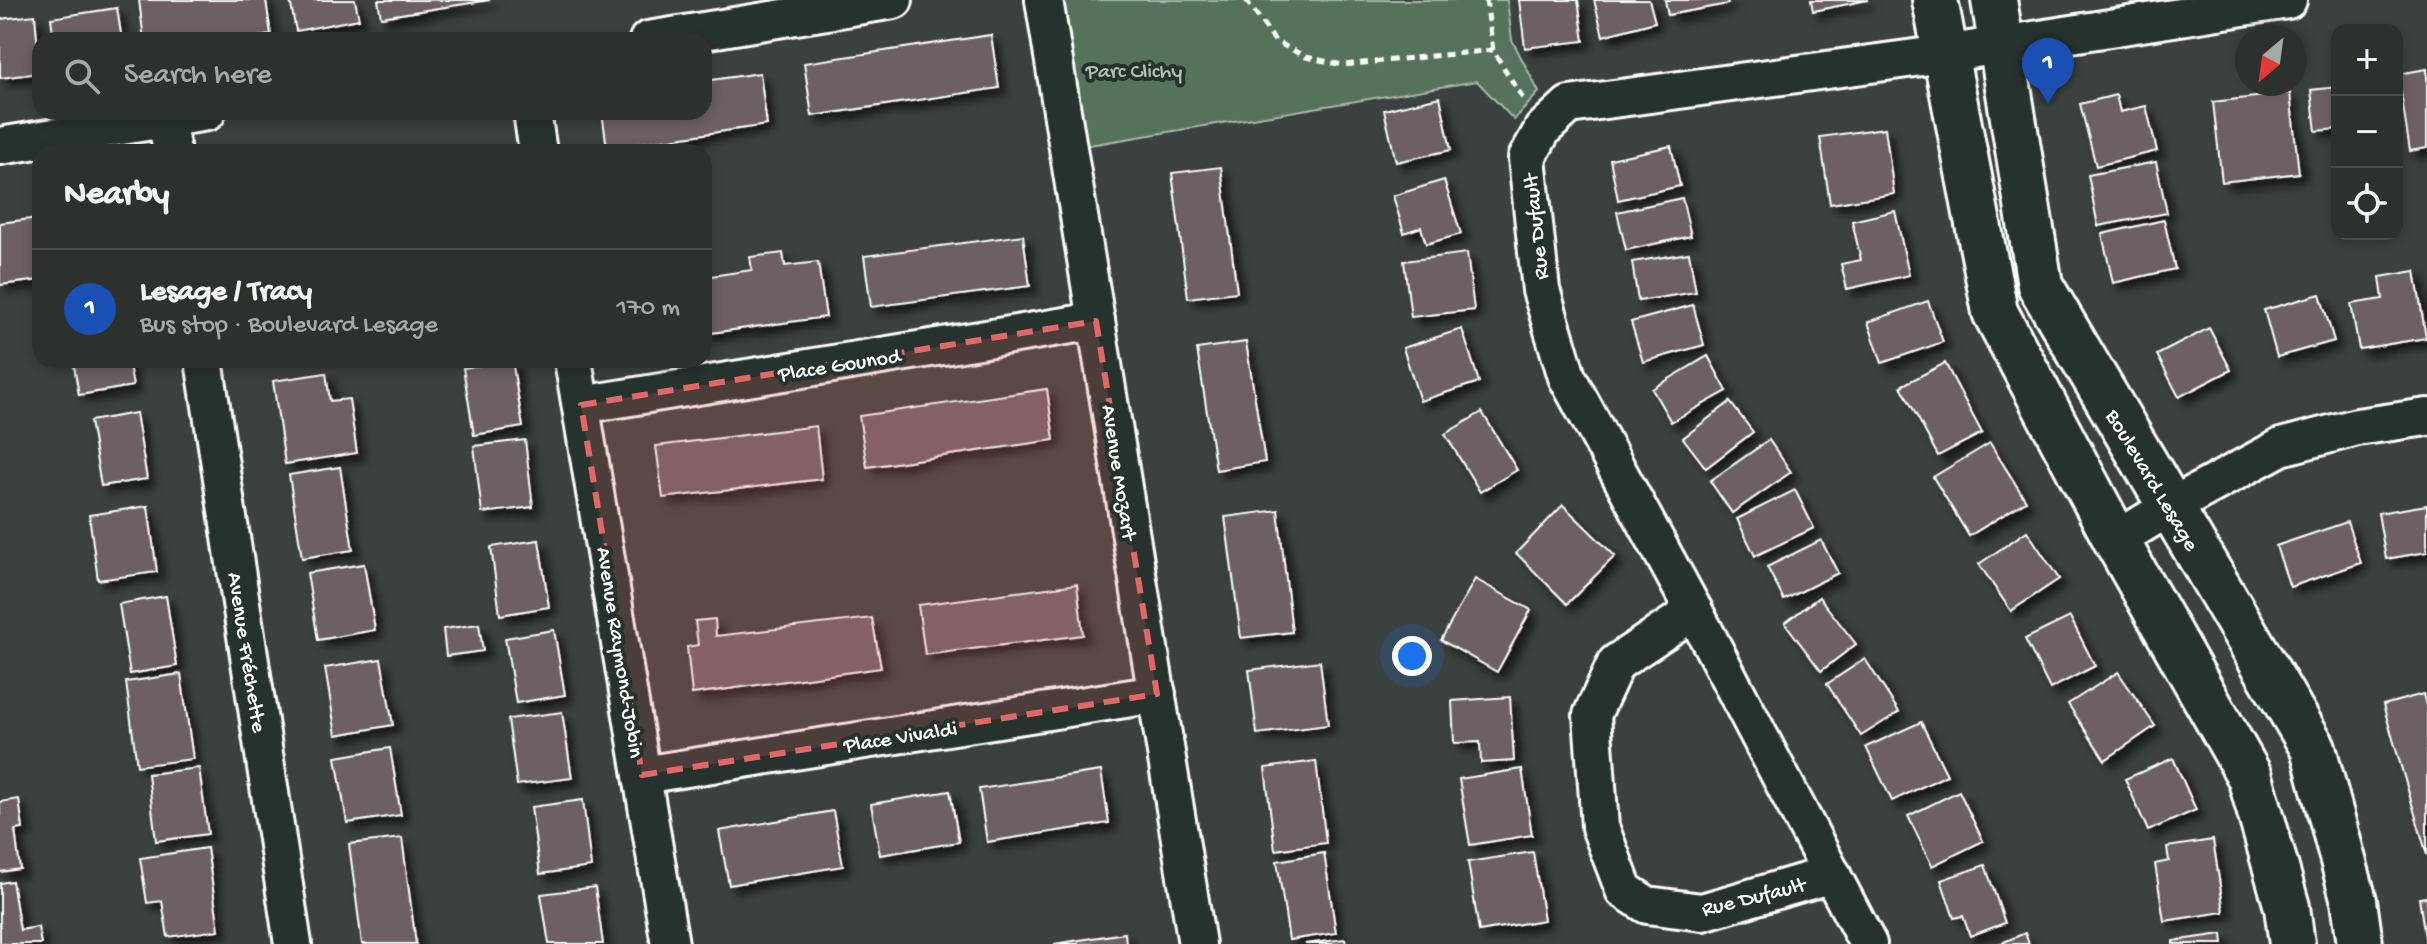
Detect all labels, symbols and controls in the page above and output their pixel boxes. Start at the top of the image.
north arrow [2235,24,2307,96]
map controls [2331,24,2403,240]
button: + [2331,24,2403,96]
search box [32,32,712,120]
pin: 1 [2022,38,2074,104]
icon: search [60,54,104,98]
text: Search here [124,59,272,94]
park label: Parc Clichy [1085,60,1182,86]
button: − [2331,96,2403,168]
button: locate [2331,168,2403,240]
street label: Rue Dufault [1519,170,1556,281]
text: Nearby [64,176,169,216]
text: Lesage / Tracy [140,276,312,311]
text: 1 [85,294,95,325]
text: 170 m [617,294,680,325]
text: Bus stop · Boulevard Lesage [140,311,438,342]
street label: Place Gounod [776,344,905,390]
street label: Avenue Mozart [1094,403,1141,544]
street label: Boulevard Lesage [2098,405,2203,557]
street label: Avenue Raymond-Jobin [589,545,648,760]
street label: Avenue Fréchette [220,571,271,735]
your location [1392,636,1432,676]
street label: Place Vivaldi [841,717,959,761]
street label: Rue Dufault [1699,873,1811,924]

